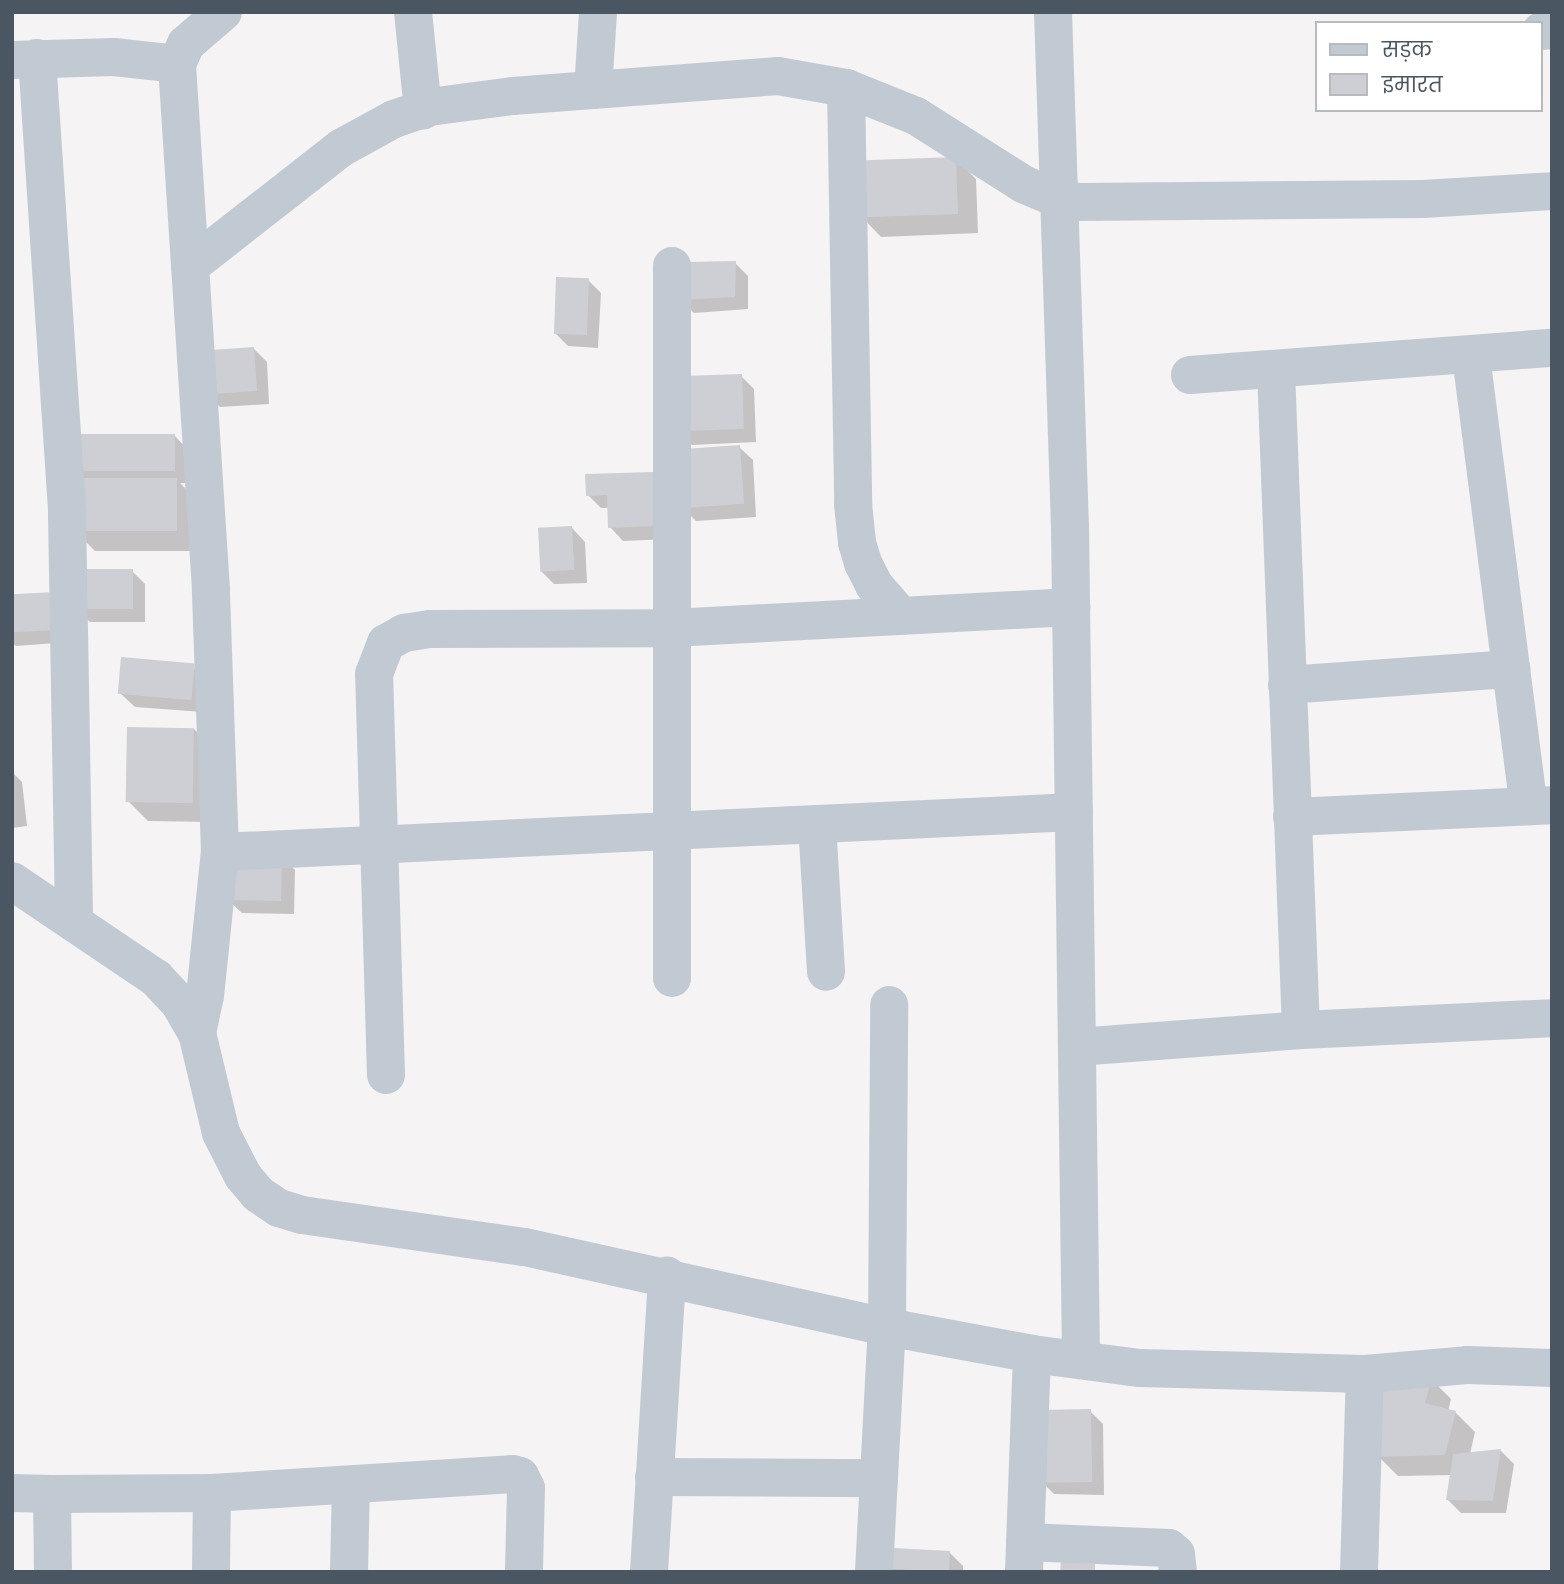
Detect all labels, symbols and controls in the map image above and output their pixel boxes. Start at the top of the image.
legend [1316,21,1543,112]
text: सड़क [1382,35,1432,64]
text: इमारत [1382,70,1443,99]

